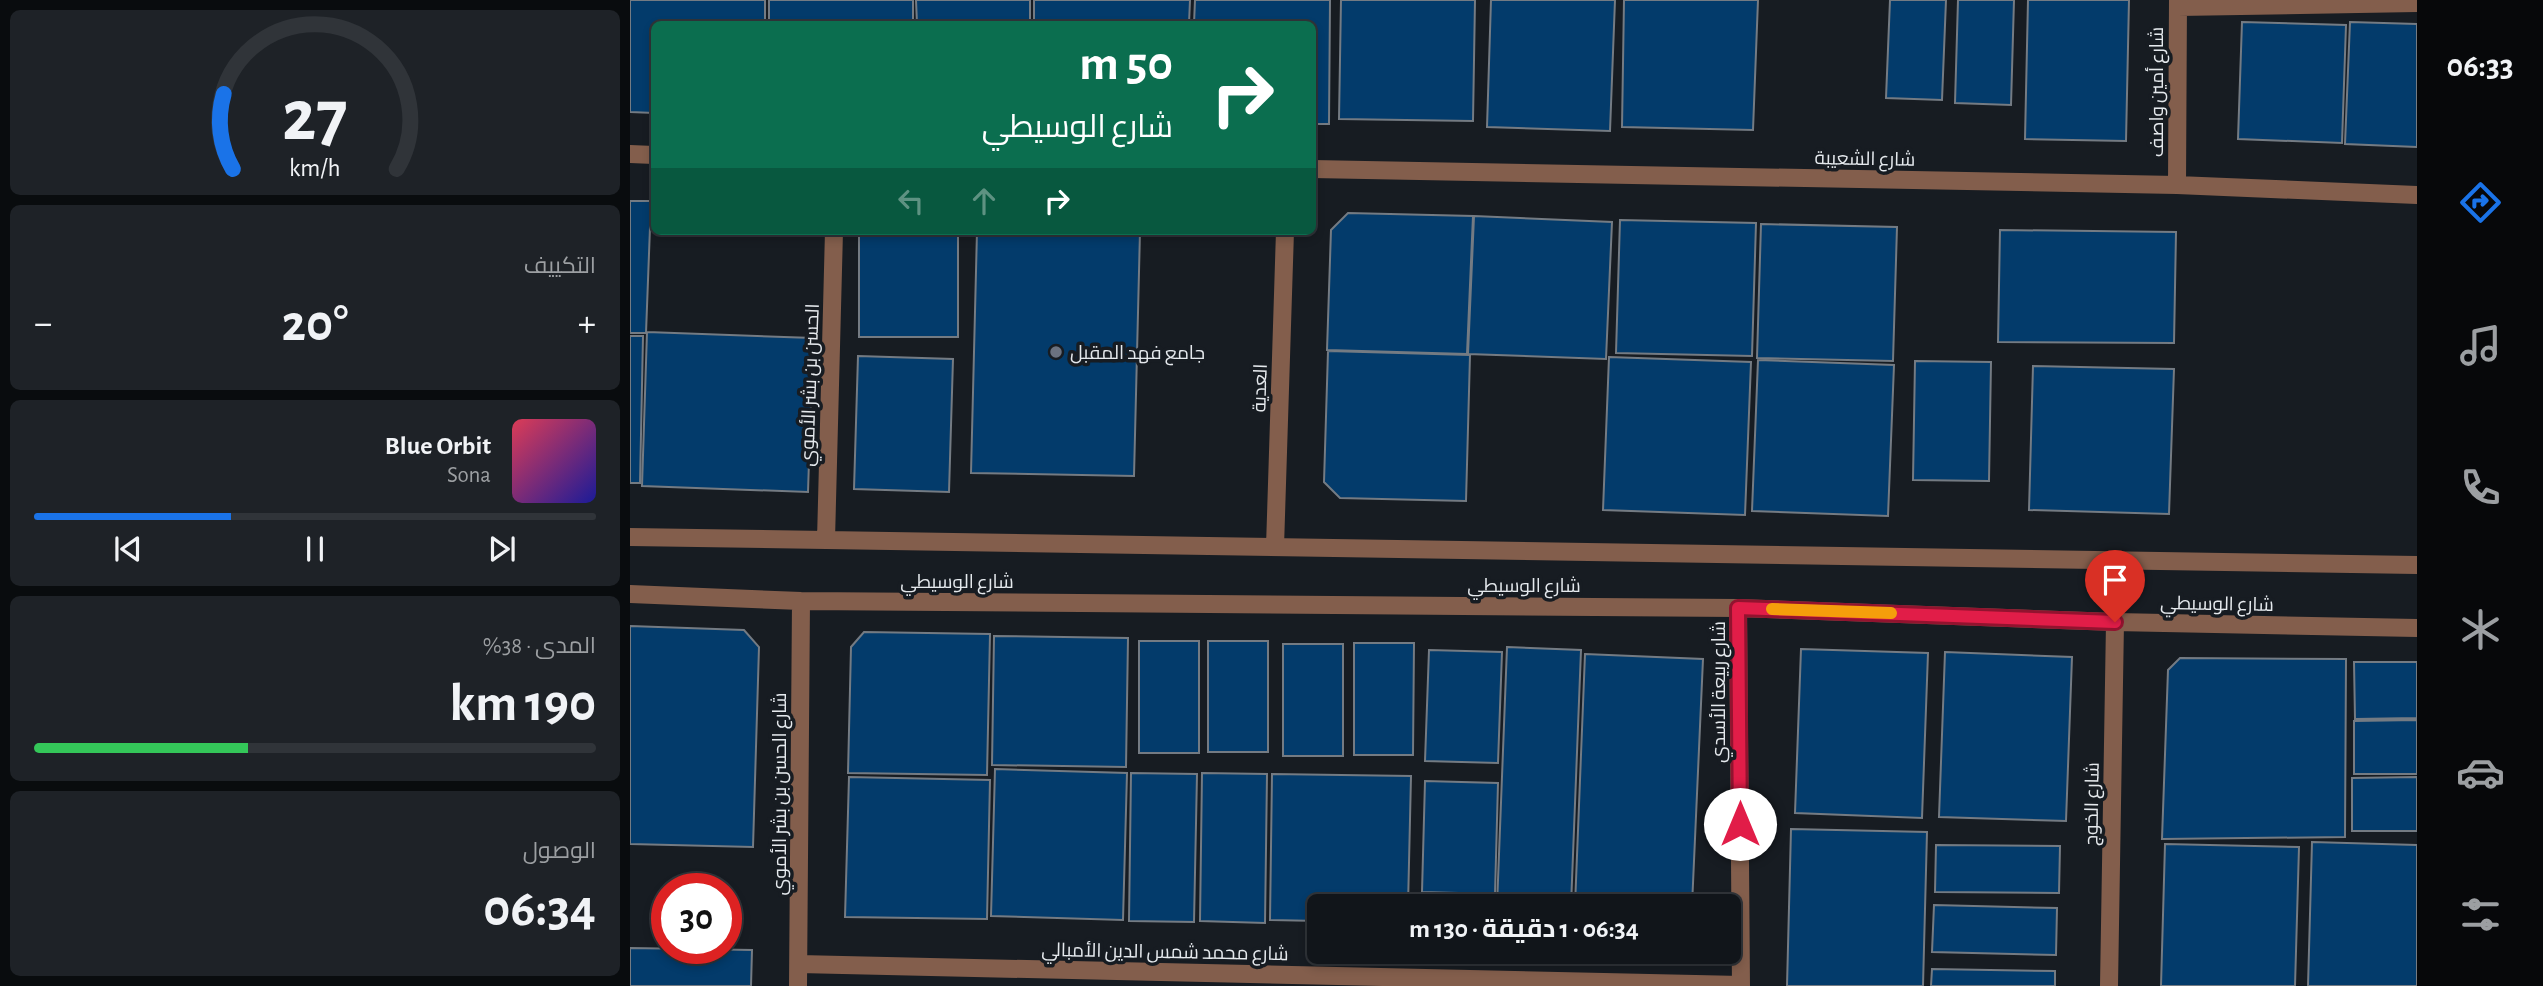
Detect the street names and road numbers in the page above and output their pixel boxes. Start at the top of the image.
street label: شارع أمين واصف [2145,27,2170,157]
street label: شارع الشعيبة [1814,148,1916,173]
street label: الحسن بن بشر الأموي [797,303,827,467]
street label: العدية [1250,363,1271,413]
street label: شارع الوسيطي [900,572,1014,596]
street label: شارع الوسيطي [1467,576,1581,600]
street label: شارع الوسيطي [2160,593,2274,619]
street label: شارع ربيعة الأسدي [1709,621,1733,763]
street label: شارع الحسن بن بشر الأموي [770,692,794,896]
street label: شارع الخوج [2081,762,2106,846]
street label: شارع محمد شمس الدين الأمبالي [1041,940,1289,968]

